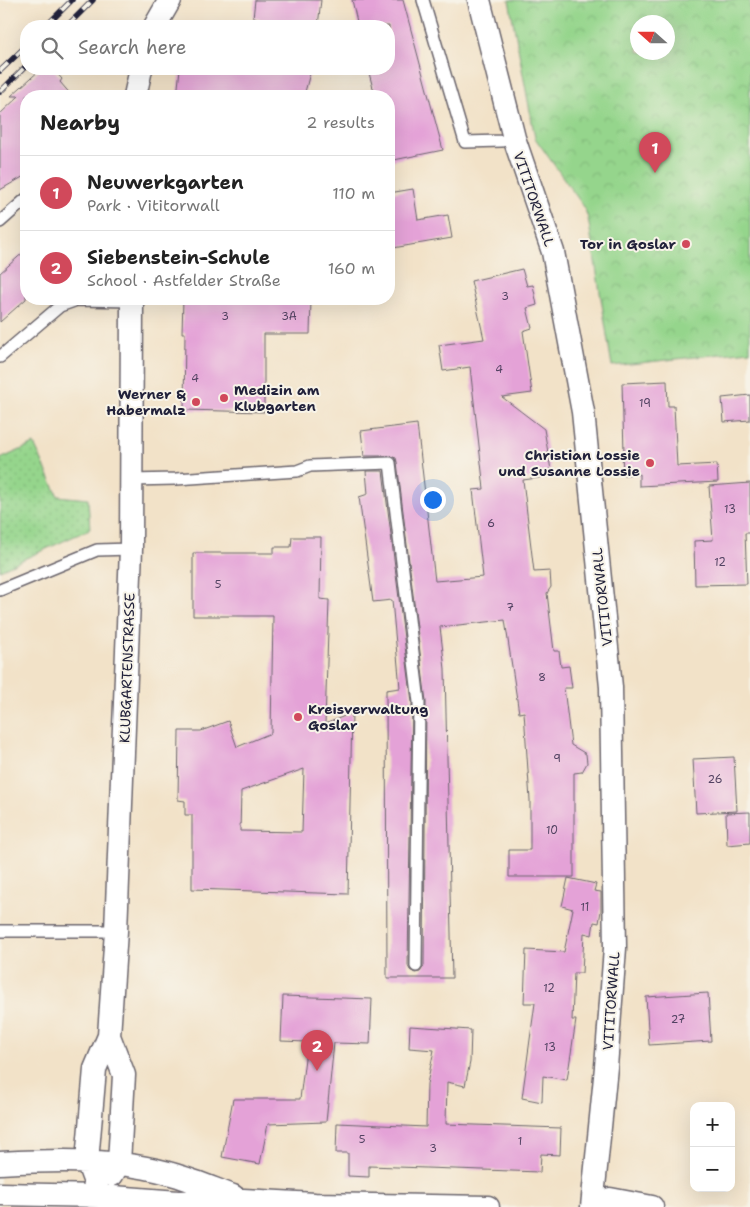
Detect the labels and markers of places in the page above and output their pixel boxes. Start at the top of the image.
pin: 1 [639,132,671,173]
place label: Tor in Goslar [580,235,676,253]
marker: Tor in Goslar [680,238,692,250]
place label: Medizin am Klubgarten [234,381,320,415]
place label: Werner & Habermalz [106,385,186,419]
marker: Medizin am Klubgarten [218,392,230,404]
marker: Werner & Habermalz [190,396,202,408]
place label: Christian Lossie und Susanne Lossie [498,446,640,480]
marker: Christian Lossie und Susanne Lossie [644,457,656,469]
place label: Kreisverwaltung Goslar [308,700,428,734]
marker: Kreisverwaltung Goslar [292,711,304,723]
pin: 2 [301,1030,333,1071]

